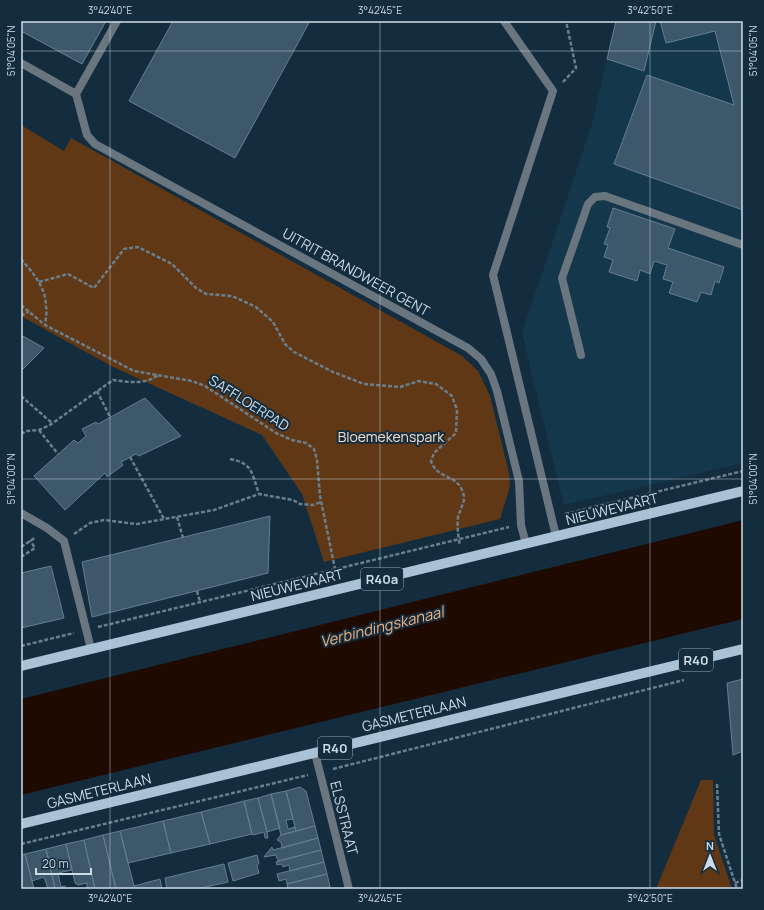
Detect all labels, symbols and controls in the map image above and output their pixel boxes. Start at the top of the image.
text: 3°42'40"E [88,3,132,17]
text: 3°42'45"E [358,3,402,17]
text: 3°42'50"E [627,3,673,17]
text: 51°04'05"N [4,26,18,76]
text: 51°04'05"N [746,26,760,76]
street label: UITRIT BRANDWEER GENT [279,223,434,320]
street label: SAFFLOERPAD [205,370,293,435]
park label: Bloemekenspark [338,427,445,446]
text: 51°04'00"N [4,453,18,504]
text: 51°04'00"N [746,453,760,504]
street label: NIEUWEVAART [564,488,661,529]
street label: NIEUWEVAART [249,564,346,605]
road number: R40a [361,568,403,590]
water label: Verbindingskanaal [318,600,448,652]
road number: R40 [679,649,713,671]
street label: GASMETERLAAN [360,691,468,736]
road number: R40 [318,737,352,759]
street label: GASMETERLAAN [45,768,153,813]
street label: ELSSTRAAT [326,779,363,857]
north arrow [690,836,730,876]
text: N [706,838,714,853]
scale bar [36,850,91,876]
text: 20 m [42,855,69,872]
text: 3°42'40"E [88,891,132,905]
text: 3°42'45"E [358,891,402,905]
text: 3°42'50"E [627,891,673,905]

